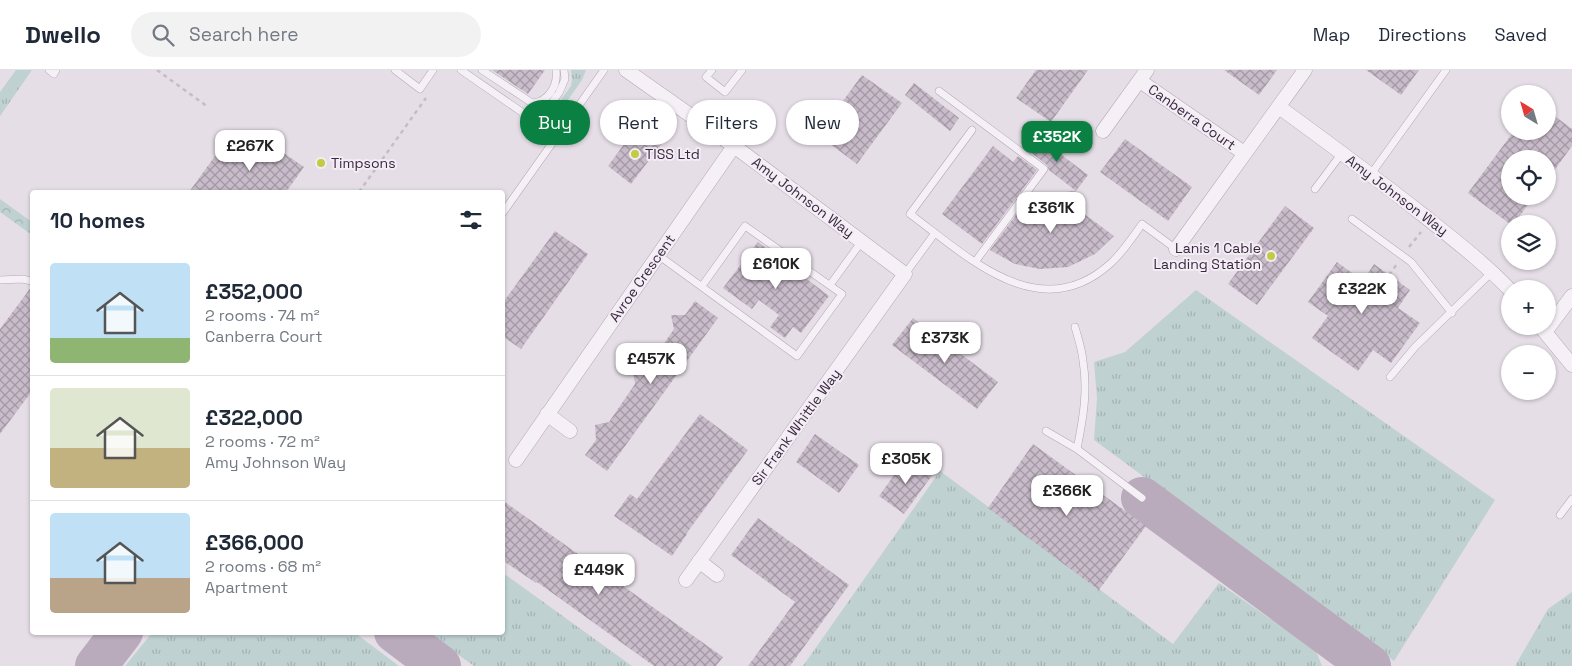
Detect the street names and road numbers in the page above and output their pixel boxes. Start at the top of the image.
street label: Canberra Court [1145,80,1239,154]
street label: Amy Johnson Way [1342,151,1452,239]
street label: Amy Johnson Way [748,153,858,241]
street label: Avroe Crescent [605,231,679,325]
street label: Sir Frank Whittle Way [748,365,844,489]

